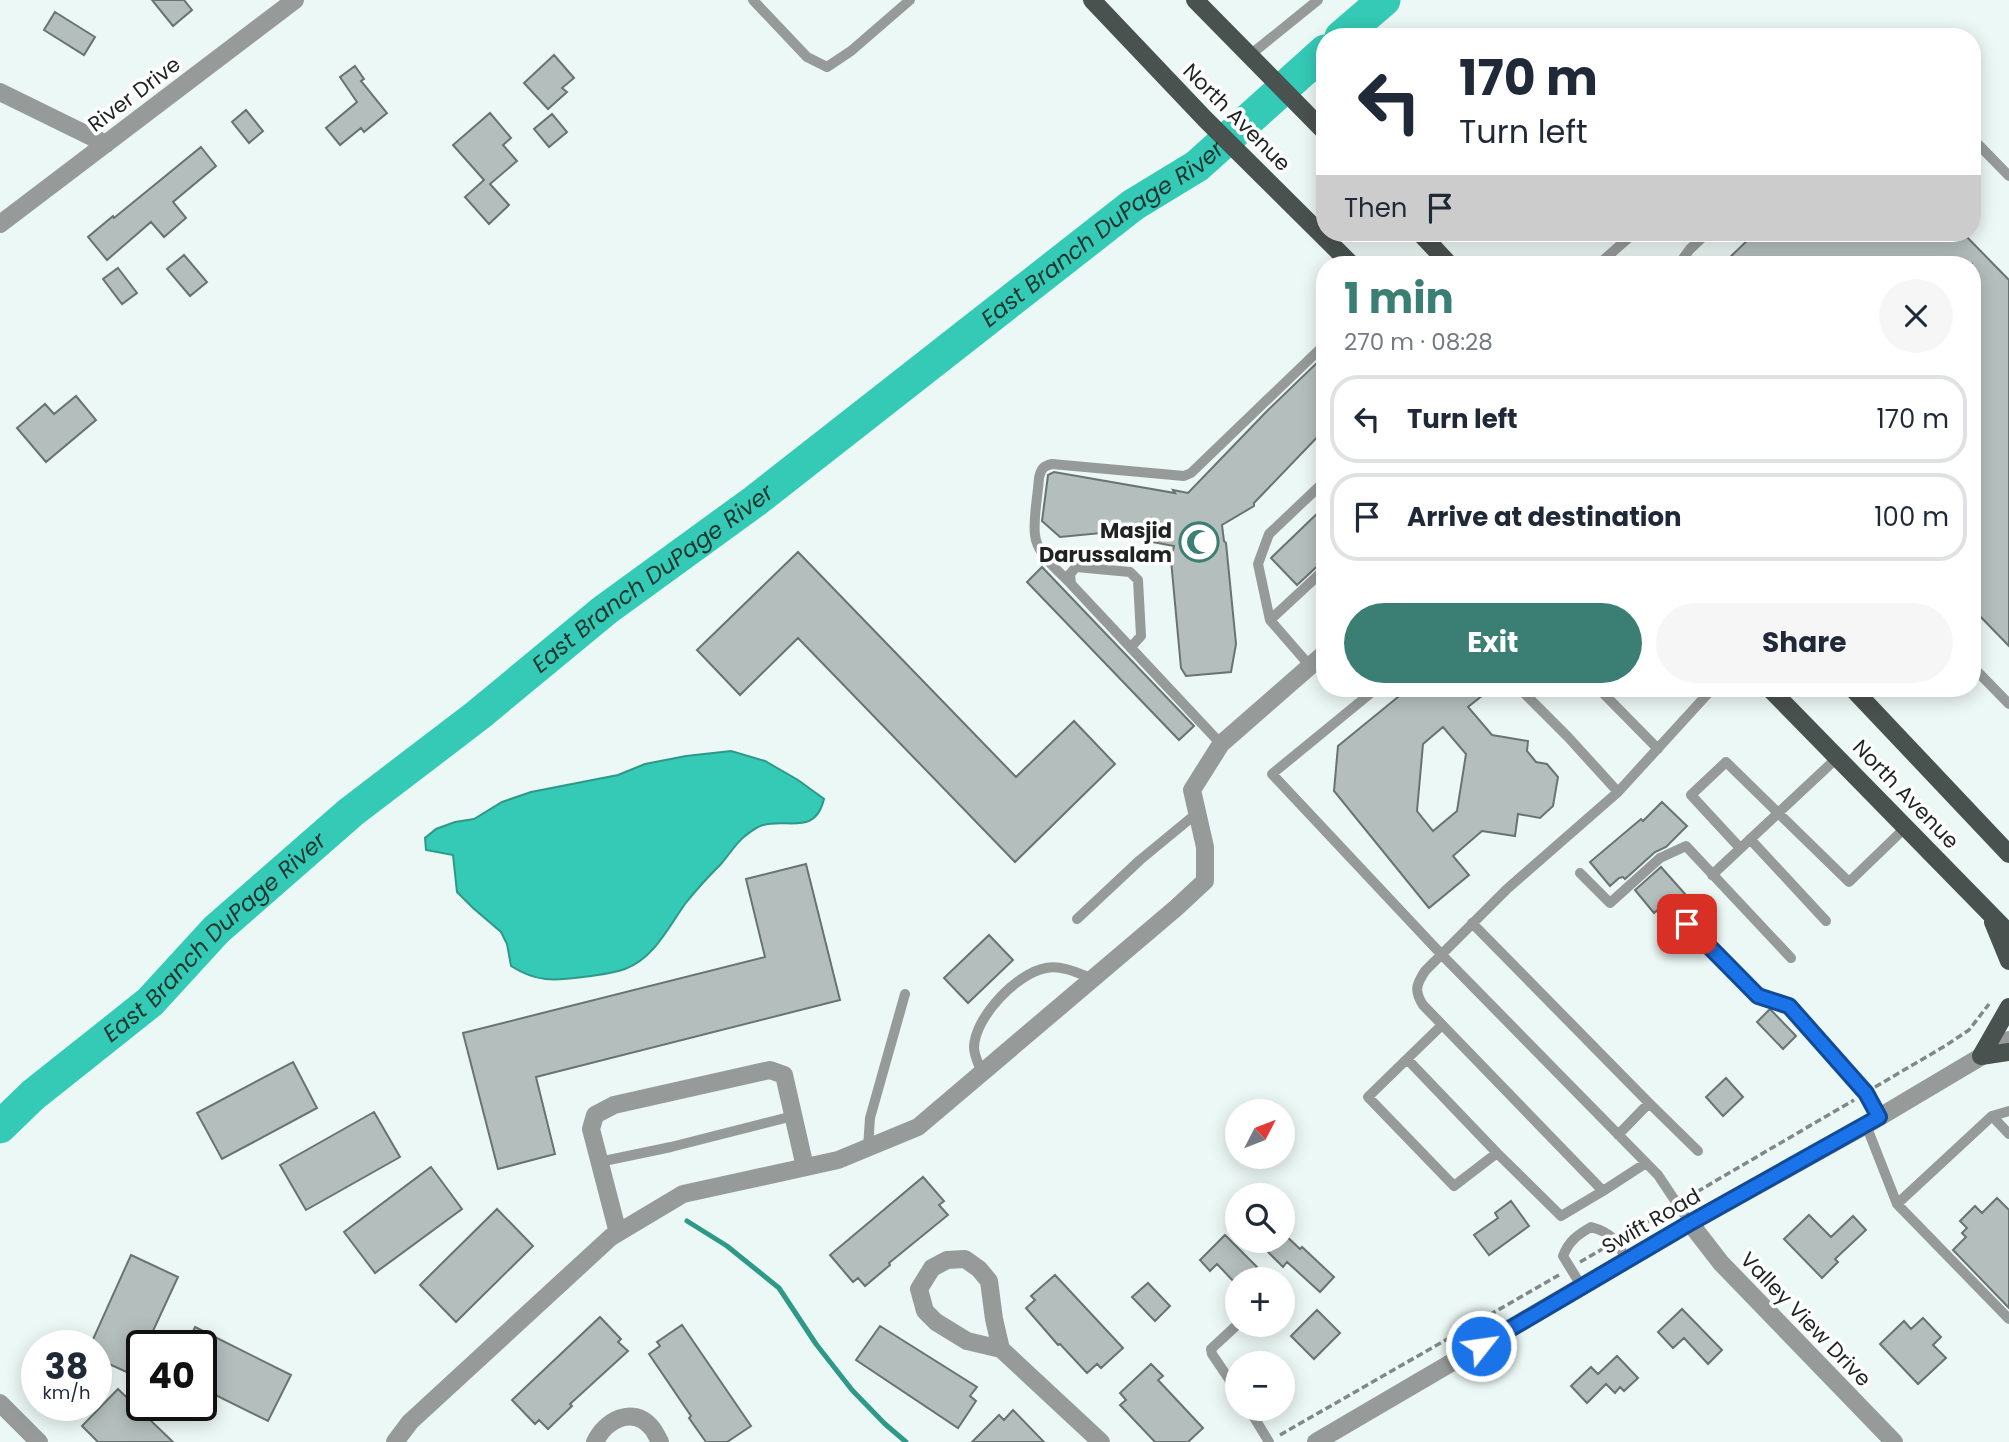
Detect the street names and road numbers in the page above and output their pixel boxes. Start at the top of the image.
street label: River Drive [82,50,186,138]
street label: North Avenue [1177,57,1297,177]
street label: North Avenue [1846,733,1966,855]
street label: Swift Road [1596,1181,1706,1261]
street label: Valley View Drive [1734,1245,1878,1393]

